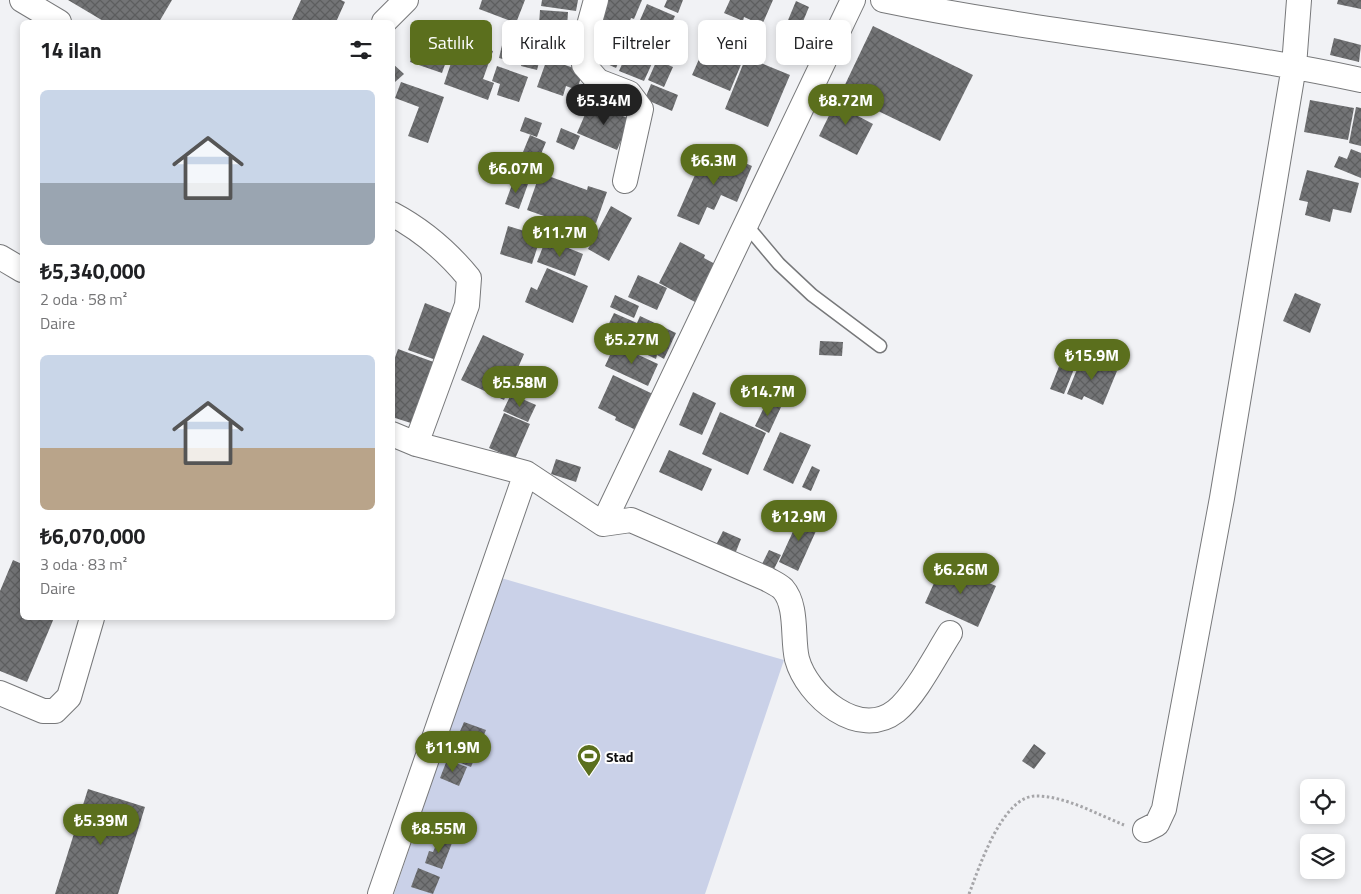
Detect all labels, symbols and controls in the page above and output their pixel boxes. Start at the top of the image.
chip: Satılık [410,20,492,65]
chip: Kiralık [502,20,584,65]
chip: Filtreler [594,20,688,65]
chip: Yeni [698,20,766,65]
chip: Daire [776,20,851,65]
text: 14 ilan [40,34,102,66]
icon: filters [347,36,375,64]
pin: ₺5.34M [563,84,645,126]
pin: ₺8.72M [805,84,887,126]
text: ₺5.34M [577,88,631,112]
text: ₺8.72M [819,88,873,112]
icon: home [163,123,253,213]
pin: ₺6.3M [679,144,749,186]
text: ₺6.3M [692,148,736,172]
pin: ₺6.07M [475,152,557,194]
text: ₺6.07M [489,156,543,180]
pin: ₺11.7M [519,216,601,258]
text: ₺11.7M [533,220,587,244]
text: ₺5,340,000 [40,255,145,287]
text: 2 oda · 58 m² [40,287,127,311]
text: Daire [40,311,75,335]
pin: ₺5.27M [591,322,673,365]
text: ₺5.27M [605,327,659,351]
pin: ₺15.9M [1051,338,1133,381]
text: ₺15.9M [1065,343,1119,367]
pin: ₺5.58M [479,366,561,408]
text: ₺5.58M [493,370,547,394]
pin: ₺14.7M [727,374,809,417]
text: ₺14.7M [741,379,795,403]
icon: home [163,388,253,478]
pin: ₺12.9M [758,500,840,542]
text: ₺12.9M [772,504,826,528]
text: ₺6,070,000 [40,520,145,552]
text: 3 oda · 83 m² [40,552,127,576]
pin: ₺6.26M [920,552,1002,595]
text: ₺6.26M [934,557,988,581]
text: Daire [40,576,75,600]
pin: ₺11.9M [412,730,494,773]
text: ₺11.9M [426,735,480,759]
sports icon: Stad [576,743,602,777]
place label: Stad [606,746,633,767]
map controls [1300,779,1345,879]
button: locate [1300,779,1345,824]
pin: ₺5.39M [60,804,142,846]
text: ₺5.39M [74,808,128,832]
pin: ₺8.55M [398,812,480,854]
text: ₺8.55M [412,816,466,840]
button: layers [1300,834,1345,879]

